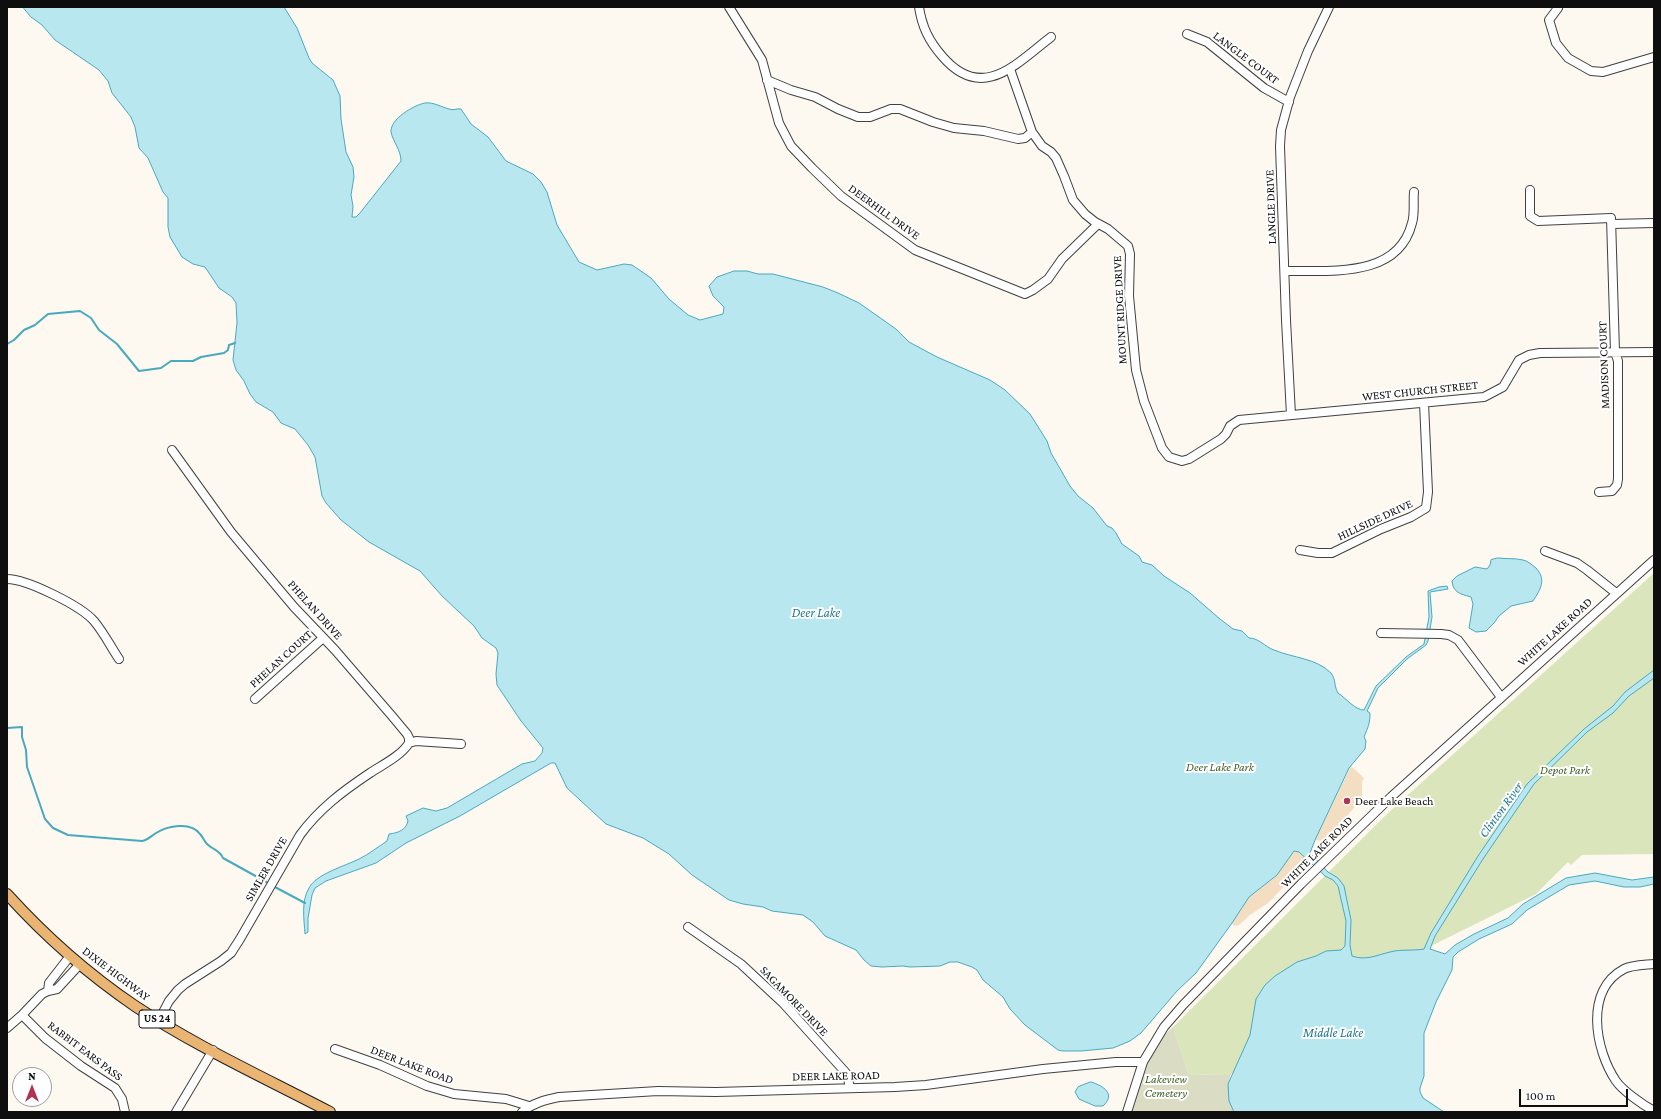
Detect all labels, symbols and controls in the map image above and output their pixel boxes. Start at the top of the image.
street label: LANGLE COURT [1210,29,1282,87]
street label: LANGLE DRIVE [1263,169,1279,245]
street label: DEERHILL DRIVE [845,181,923,243]
street label: MOUNT RIDGE DRIVE [1110,255,1130,365]
street label: MADISON COURT [1595,321,1613,409]
street label: WEST CHURCH STREET [1361,378,1479,404]
street label: HILLSIDE DRIVE [1335,496,1415,544]
street label: PHELAN DRIVE [285,577,345,643]
street label: WHITE LAKE ROAD [1515,595,1595,669]
water label: Deer Lake [792,605,840,621]
street label: PHELAN COURT [247,627,315,691]
park label: Deer Lake Park [1186,760,1254,774]
park label: Depot Park [1540,763,1590,777]
water label: Clinton River [1476,779,1526,841]
place label: Deer Lake Beach [1355,794,1434,808]
marker: Deer Lake Beach [1342,796,1352,806]
street label: WHITE LAKE ROAD [1278,813,1356,891]
street label: SIMLER DRIVE [242,834,290,904]
street label: DIXIE HIGHWAY [79,944,153,1004]
street label: SAGAMORE DRIVE [757,963,831,1039]
road number: US 24 [139,1010,175,1028]
street label: RABBIT EARS PASS [45,1018,125,1084]
water label: Middle Lake [1303,1025,1363,1041]
street label: DEER LAKE ROAD [368,1043,456,1087]
north arrow [12,1067,52,1107]
street label: DEER LAKE ROAD [792,1068,880,1084]
text: N [28,1070,36,1082]
park label: Lakeview Cemetery [1145,1072,1187,1100]
scale bar [1521,1081,1630,1107]
text: 100 m [1526,1089,1555,1103]

